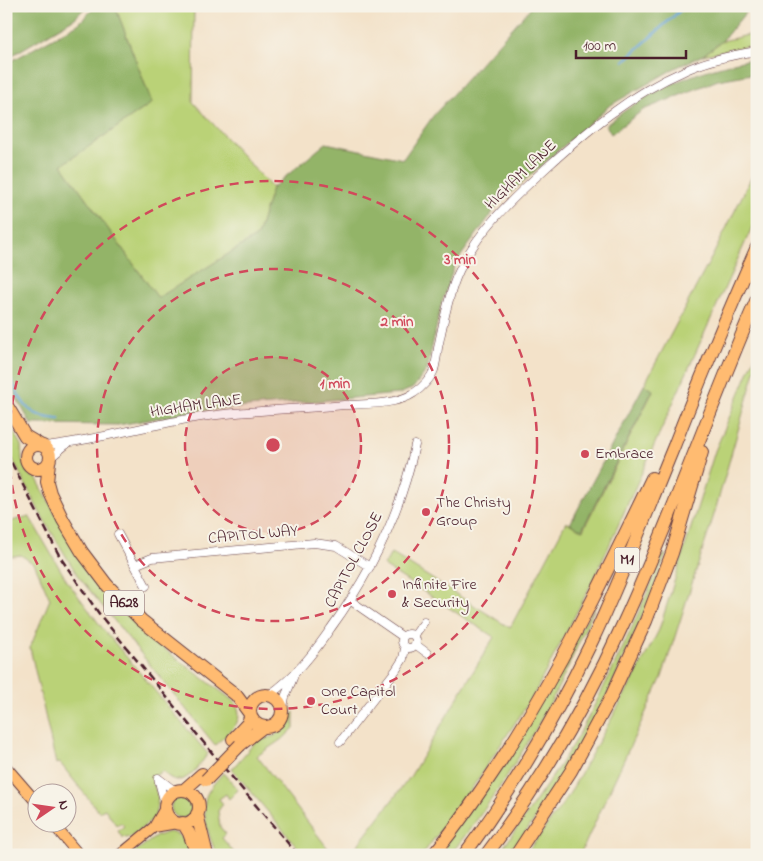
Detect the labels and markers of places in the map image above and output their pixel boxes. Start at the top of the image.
centre of rings [264,436,282,454]
place label: Embrace [595,442,654,466]
marker: Embrace [579,448,591,460]
place label: The Christy Group [436,491,511,533]
marker: The Christy Group [420,506,432,518]
place label: Infinite Fire & Security [402,573,477,615]
marker: Infinite Fire & Security [386,588,398,600]
place label: One Capitol Court [321,680,396,722]
marker: One Capitol Court [305,695,317,707]

